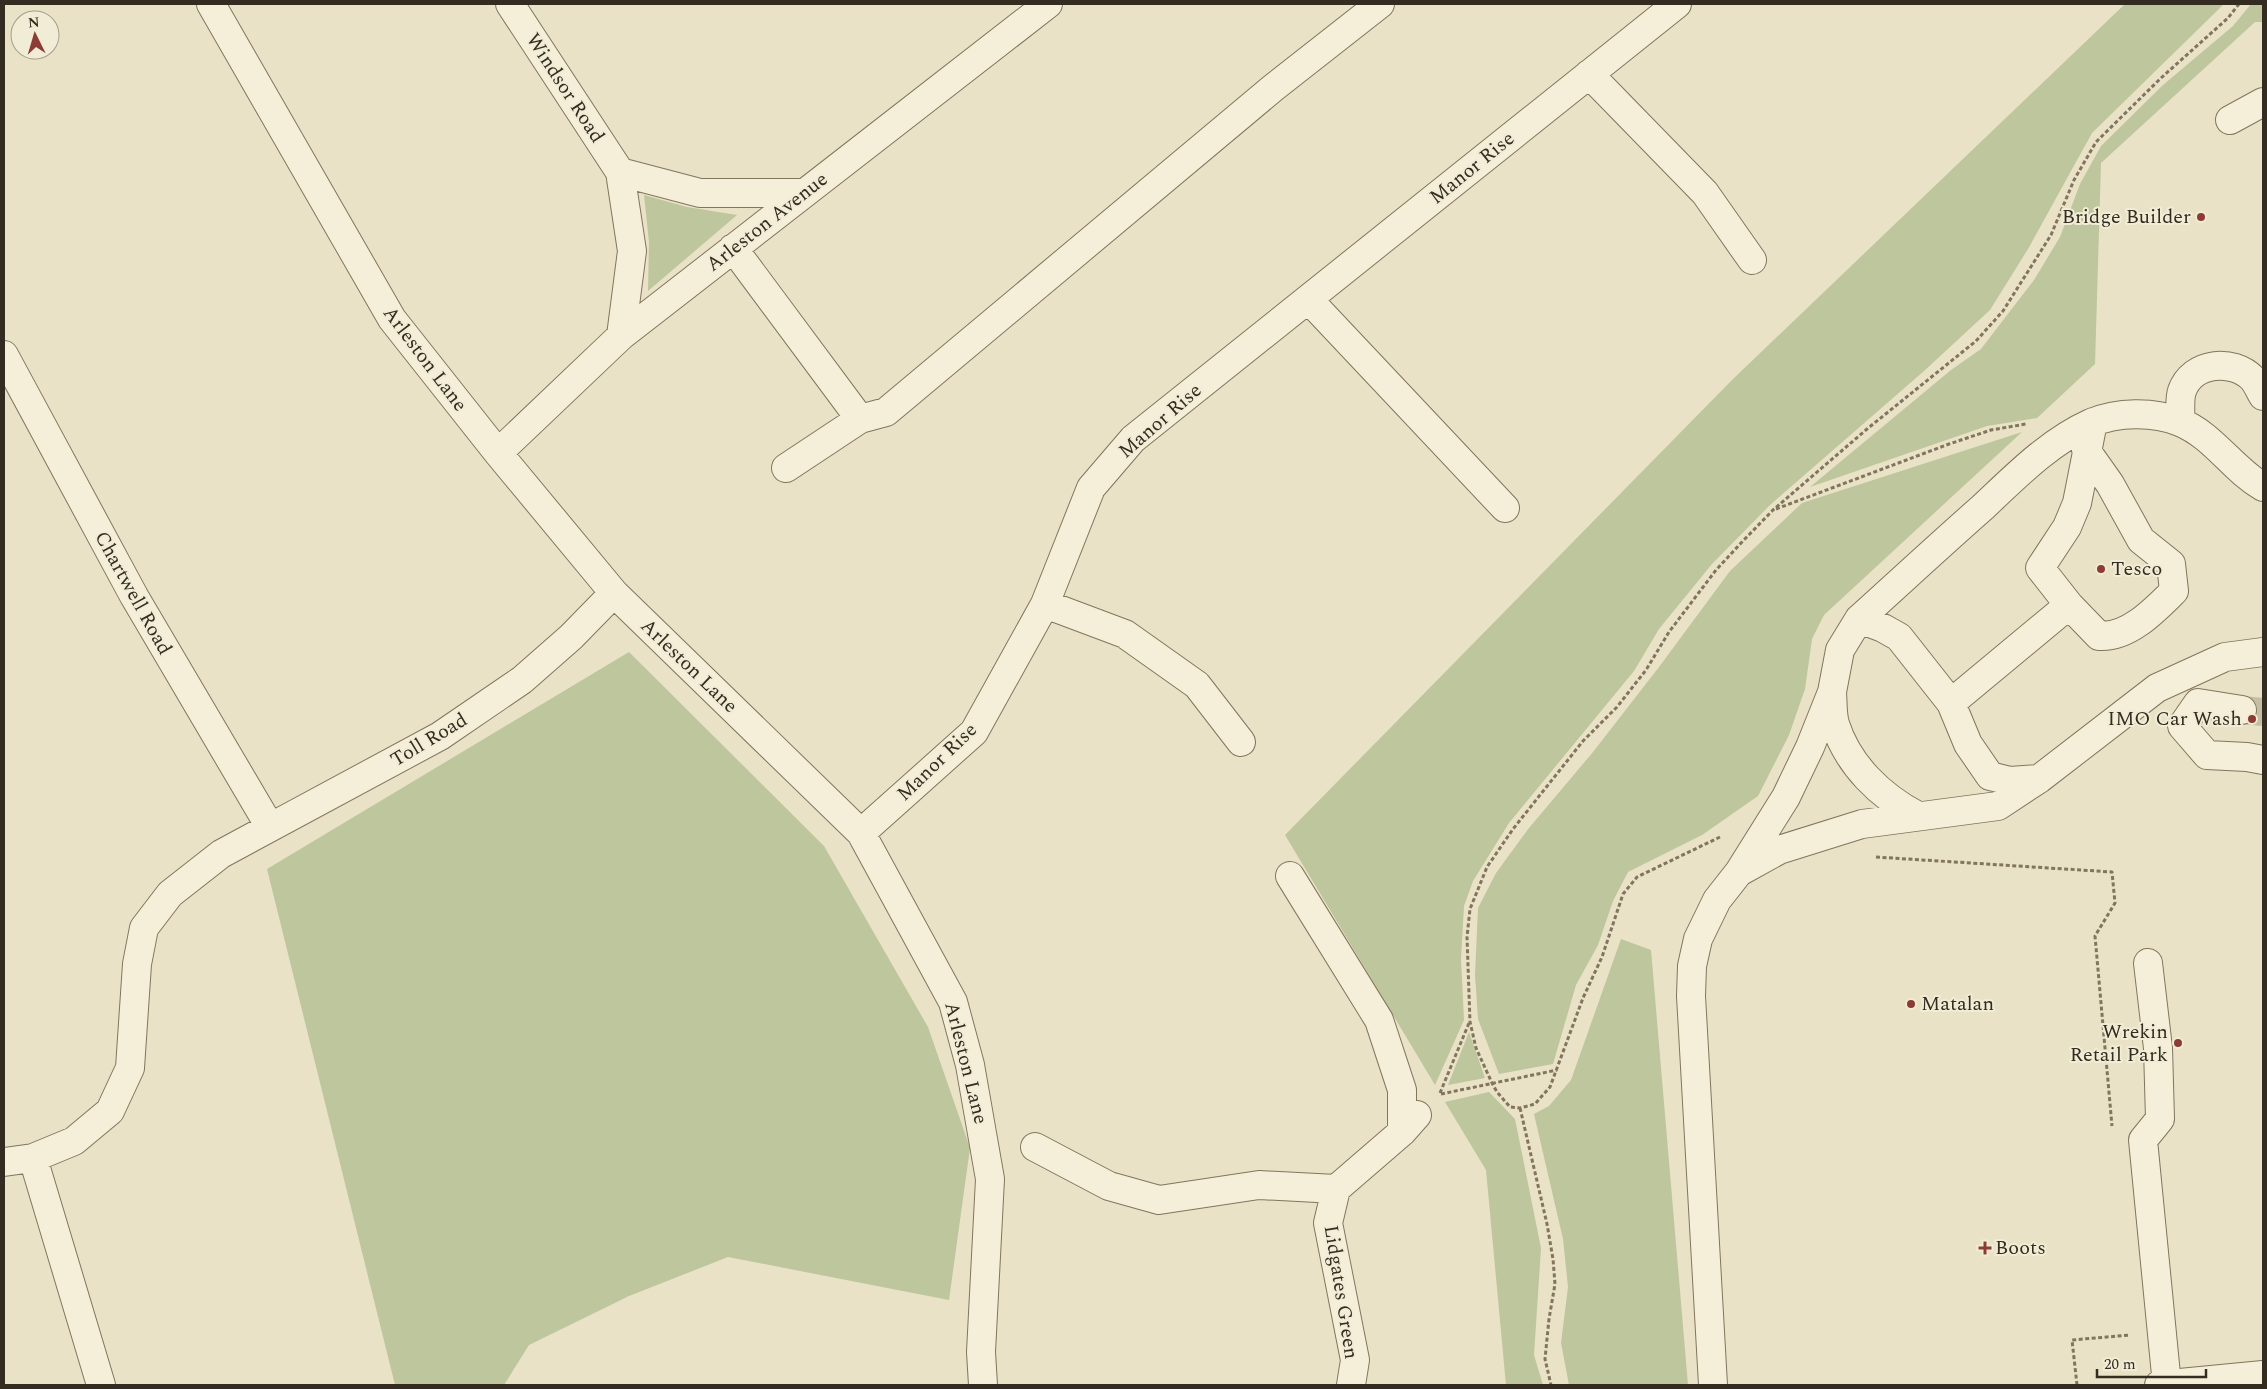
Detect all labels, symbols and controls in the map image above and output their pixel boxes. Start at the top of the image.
north arrow [10,10,60,60]
text: N [27,12,41,34]
street label: Windsor Road [518,27,612,149]
street label: Manor Rise [1423,124,1521,212]
street label: Arleston Avenue [700,165,834,279]
place label: Bridge Builder [2062,202,2191,232]
marker: Bridge Builder [2195,211,2207,223]
street label: Arleston Lane [375,300,475,418]
street label: Manor Rise [1112,376,1208,466]
street label: Chartwell Road [87,526,179,660]
place label: Tesco [2111,554,2162,584]
marker: Tesco [2095,563,2107,575]
street label: Arleston Lane [634,612,744,720]
place label: IMO Car Wash [2107,704,2242,734]
street label: Toll Road [385,705,473,775]
marker: IMO Car Wash [2246,713,2258,725]
street label: Manor Rise [890,716,984,808]
place label: Matalan [1921,989,1994,1019]
marker: Matalan [1905,998,1917,1010]
street label: Arleston Lane [936,999,996,1127]
place label: Wrekin Retail Park [2070,1017,2168,1070]
marker: Wrekin Retail Park [2172,1037,2184,1049]
street label: Lidgates Green [1316,1223,1366,1361]
place label: Boots [1995,1233,2046,1263]
marker: Boots [1979,1242,1991,1254]
scale bar [2097,1346,2206,1378]
text: 20 m [2104,1353,2136,1376]

